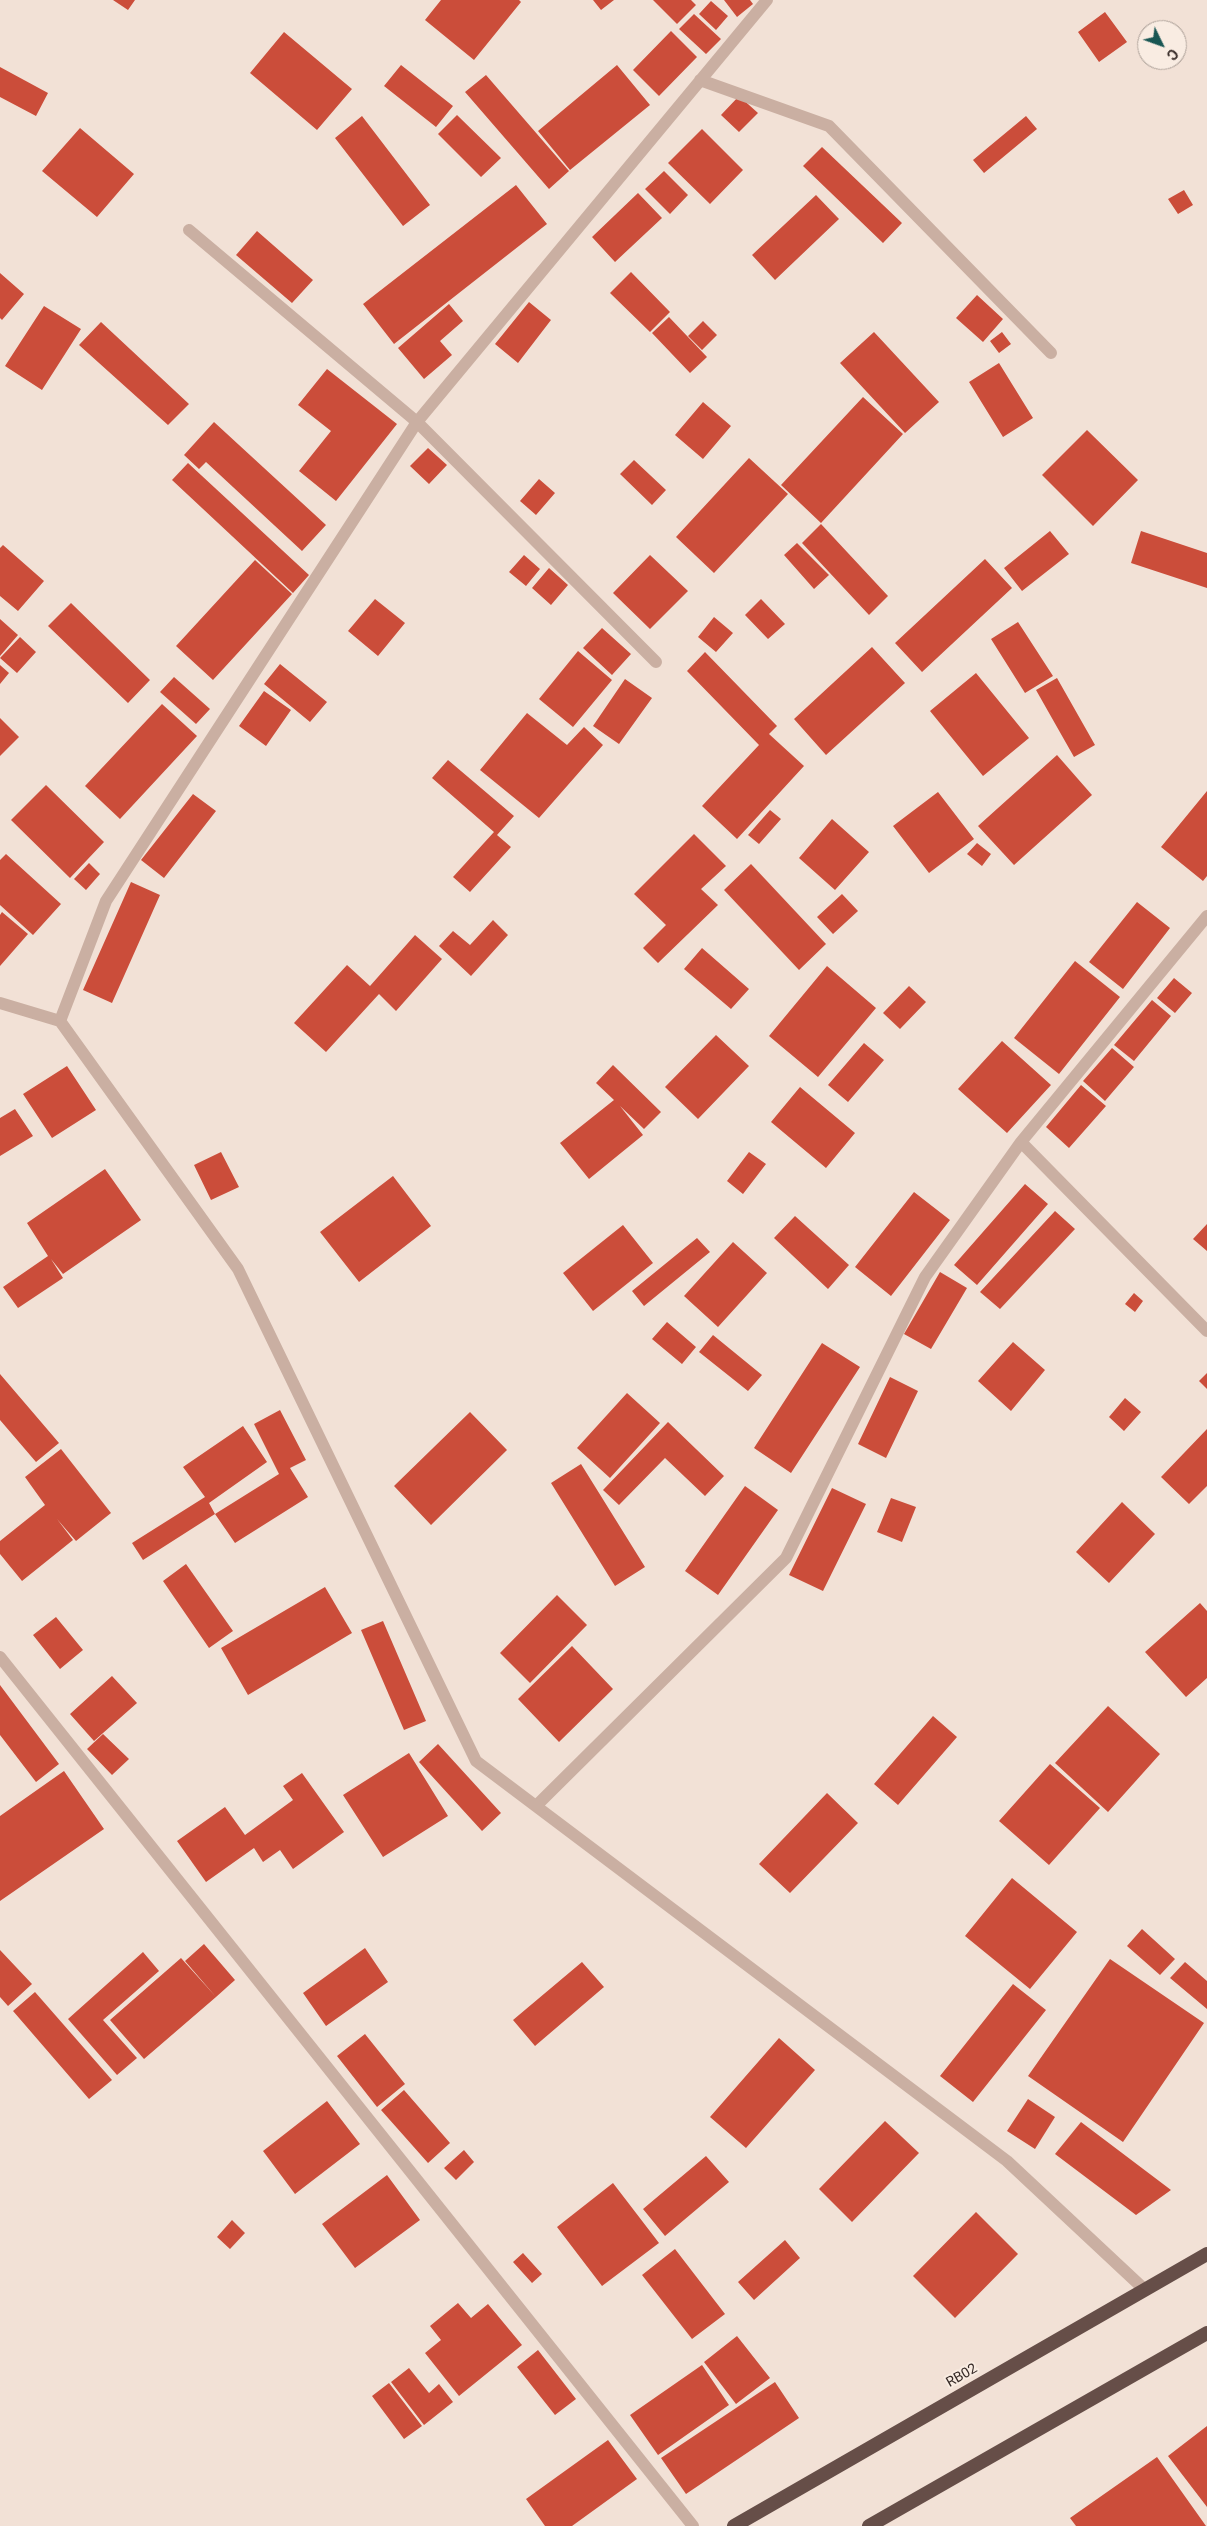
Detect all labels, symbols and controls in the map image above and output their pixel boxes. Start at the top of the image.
north arrow [1137,20,1187,70]
text: С [1163,46,1181,63]
street label: RB02 [943,2360,981,2392]

